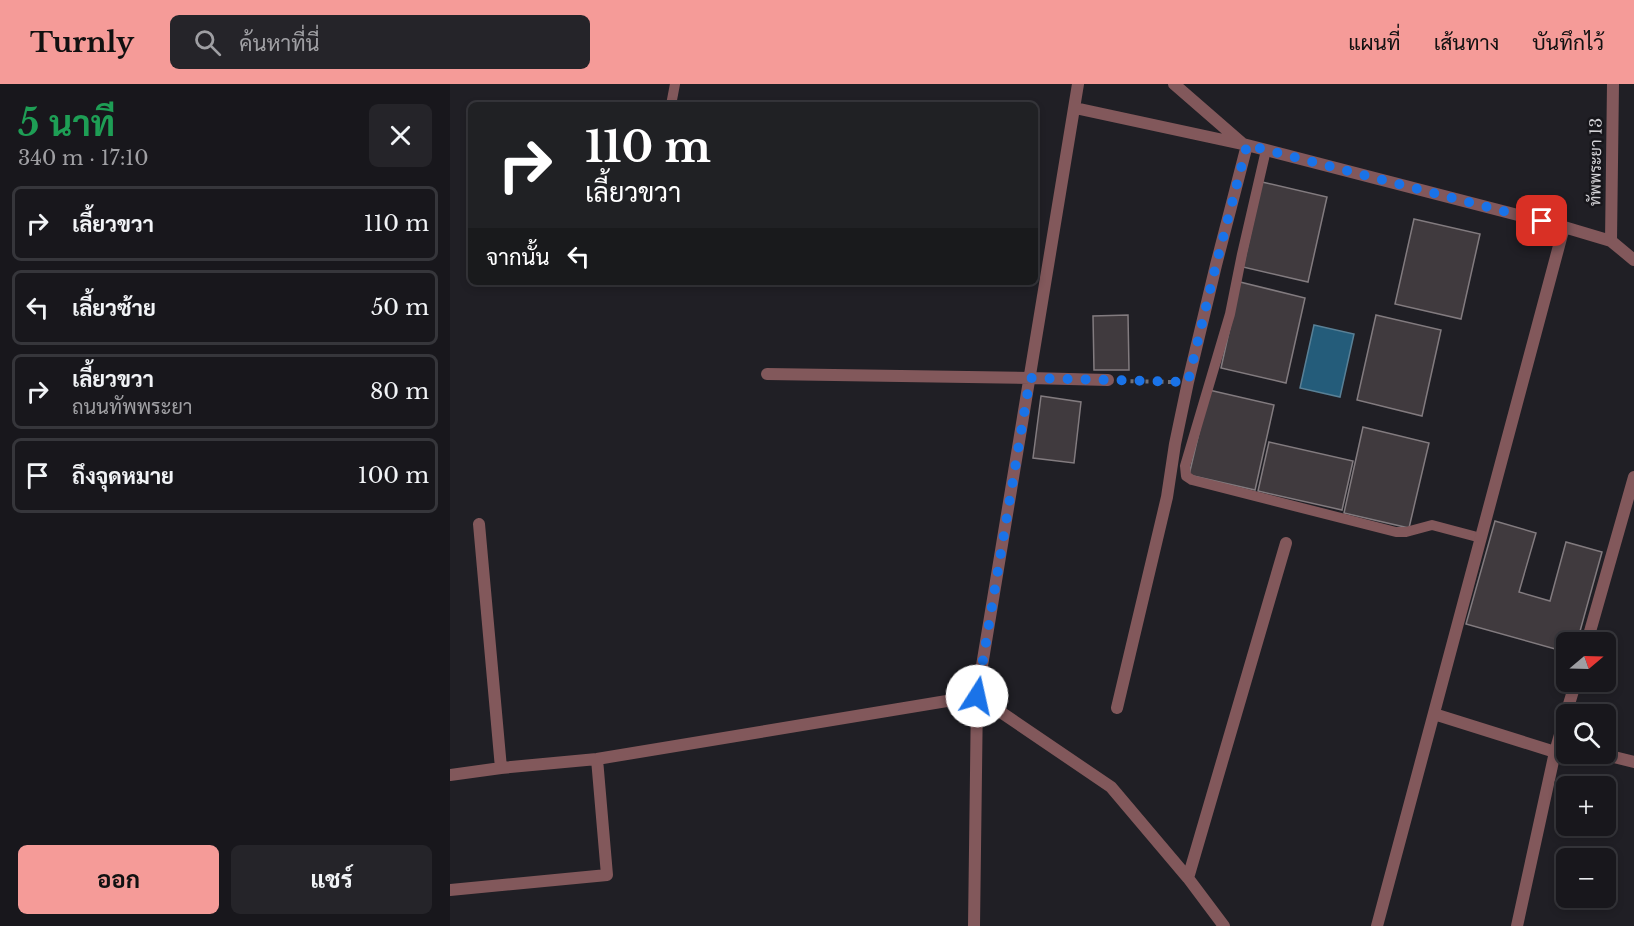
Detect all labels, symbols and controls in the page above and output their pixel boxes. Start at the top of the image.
search box [170,15,590,69]
text: Turnly [30,25,134,60]
icon: search [191,26,224,59]
text: ค้นหาที่นี่ [239,30,320,57]
text: แผนที่ [1348,30,1401,56]
text: เส้นทาง [1434,30,1499,56]
text: บันทึกไว้ [1532,30,1604,56]
text: 5 นาที [18,101,115,146]
button: close [369,104,432,167]
street label: ทัพพระยา 13 [1584,118,1606,206]
text: 110 m [585,121,711,173]
icon: right [486,126,564,204]
text: 340 m · 17:10 [18,146,149,170]
text: เลี้ยวขวา [585,176,681,209]
pin [1516,195,1567,246]
icon: arrive [1525,204,1558,237]
icon: right [21,207,54,240]
text: 110 m [364,210,429,237]
text: เลี้ยวขวา [72,211,154,238]
icon: left [562,240,595,273]
text: จากนั้น [486,244,550,271]
icon: left [21,291,54,324]
text: 50 m [371,294,429,321]
text: เลี้ยวซ้าย [72,295,156,322]
text: เลี้ยวขวา [72,366,154,393]
icon: right [21,375,54,408]
text: 80 m [370,378,429,405]
text: ถนนทัพพระยา [72,395,193,419]
icon: arrive [21,459,54,492]
text: 100 m [358,462,429,489]
text: ถึงจุดหมาย [72,463,174,490]
north arrow [1556,632,1616,692]
map controls [1556,632,1616,908]
position arrow [945,664,1009,728]
button: search [1556,704,1616,764]
button: + [1556,776,1616,836]
button: ออก [18,845,219,914]
button: แชร์ [231,845,432,914]
button: − [1556,848,1616,908]

